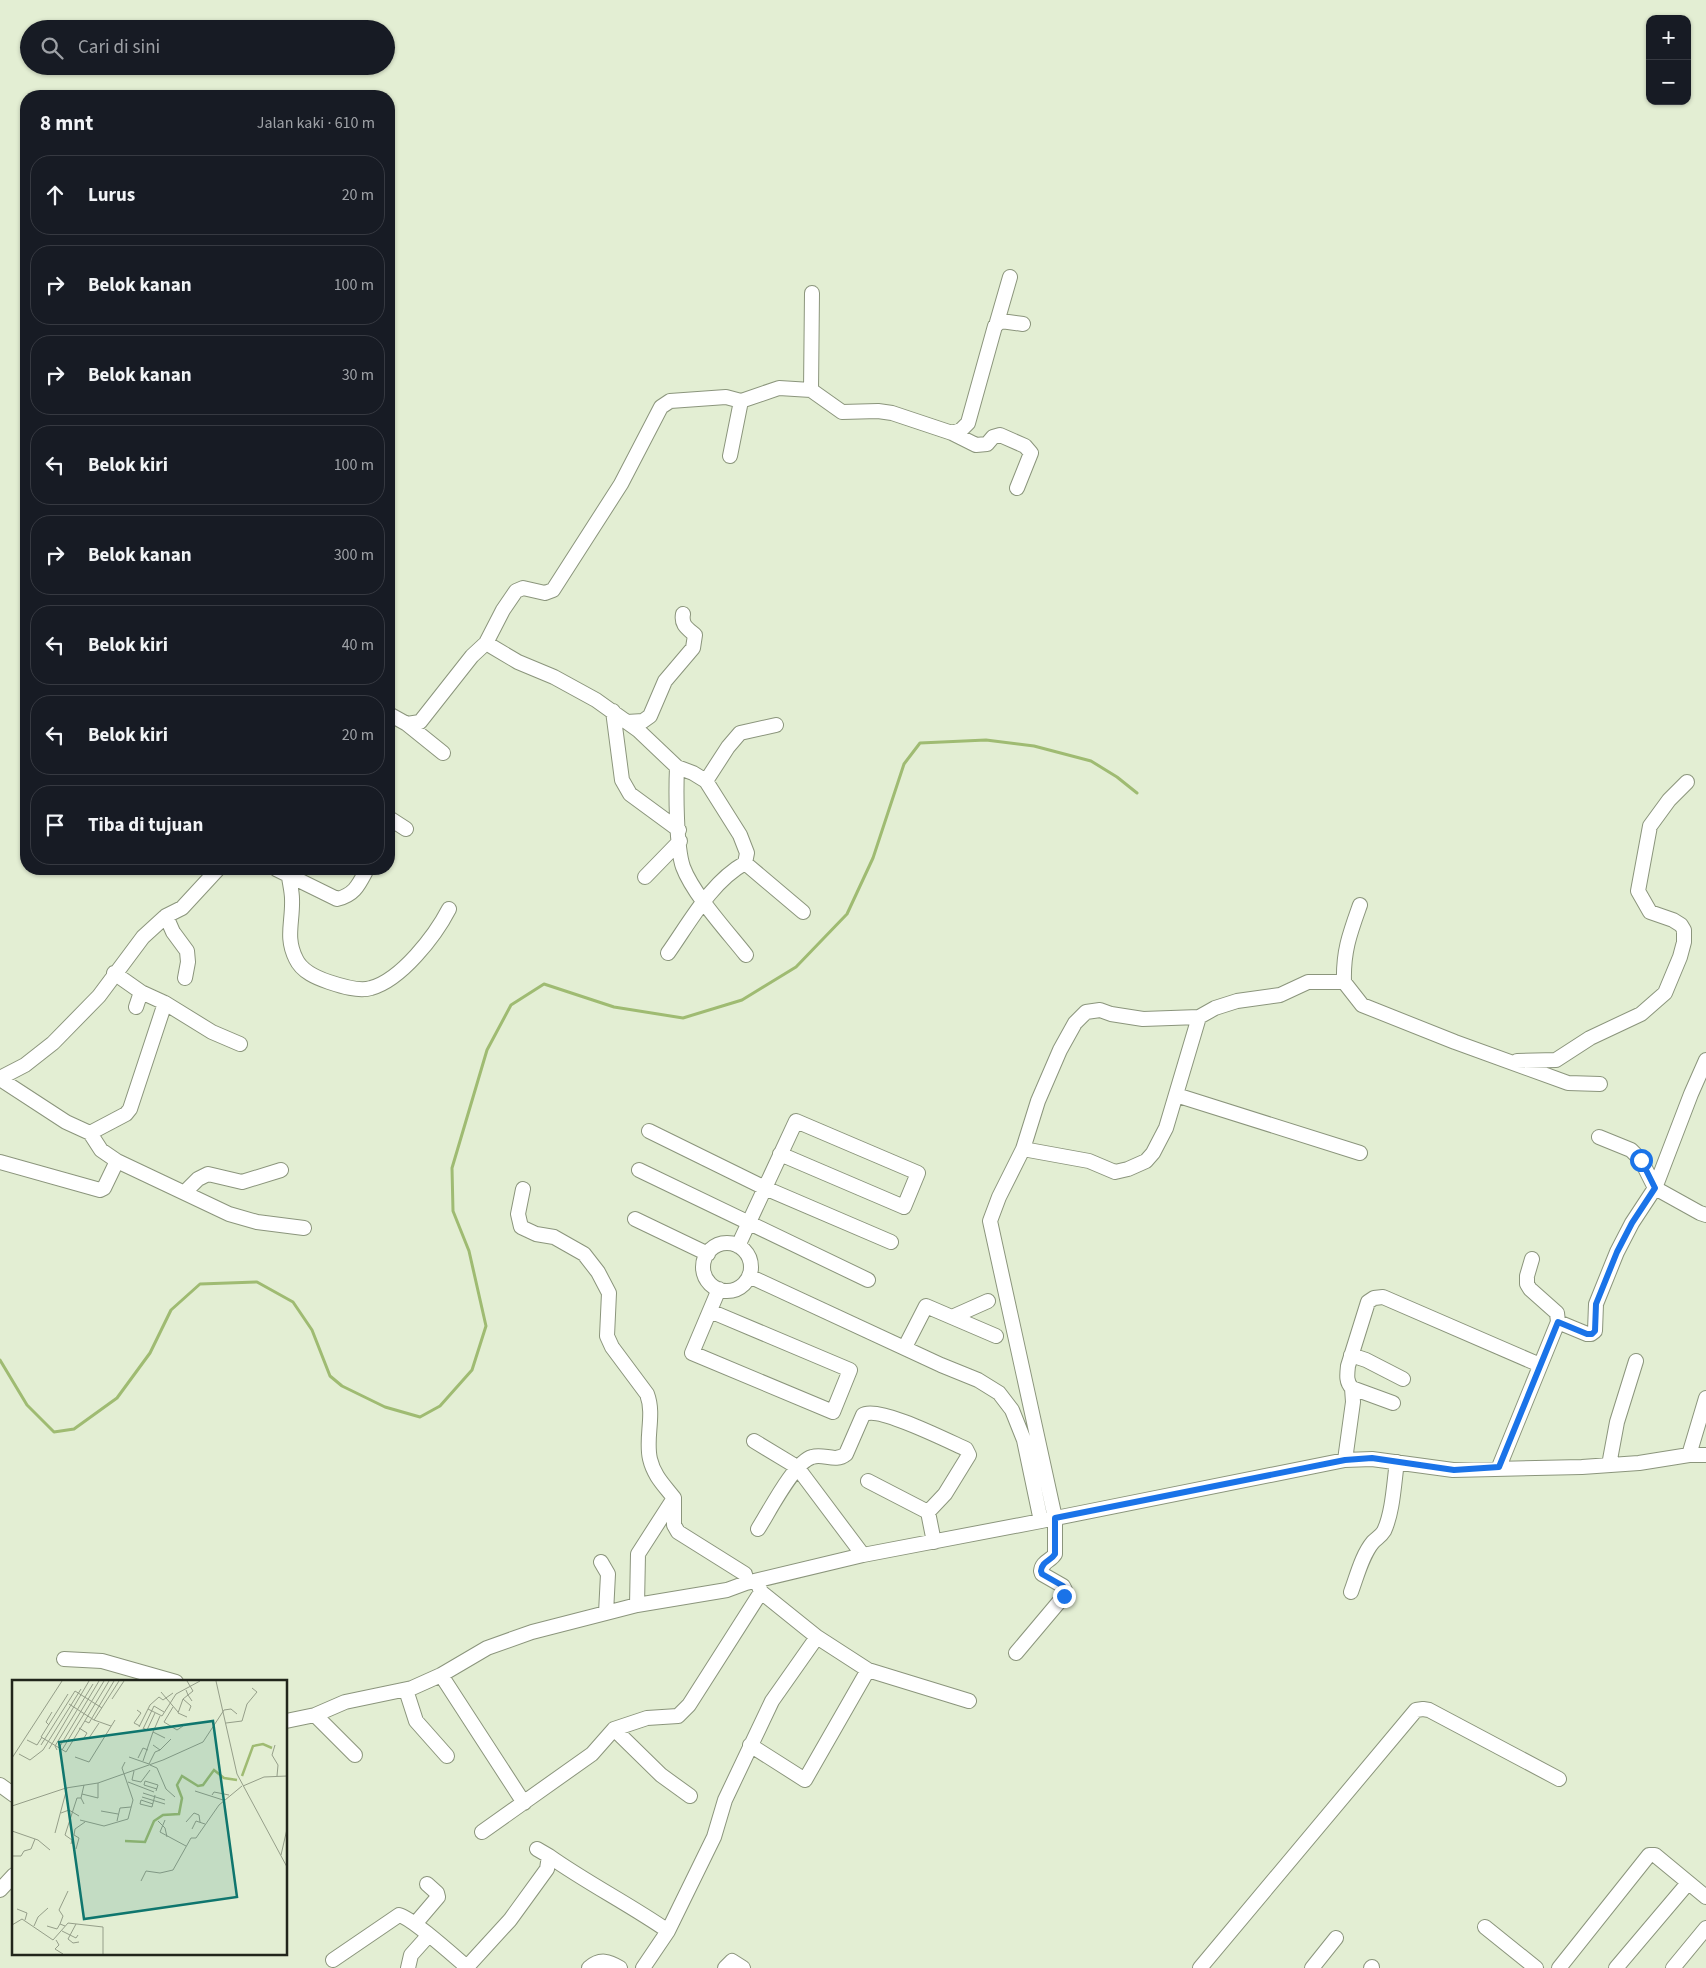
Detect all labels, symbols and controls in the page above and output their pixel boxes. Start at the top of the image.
map controls [1646,15,1691,105]
button: + [1646,15,1691,60]
search box [20,20,395,75]
icon: search [38,34,66,62]
text: Cari di sini [78,34,160,61]
button: − [1646,60,1691,105]
text: 8 mnt [40,108,93,138]
text: Jalan kaki · 610 m [257,112,375,134]
icon: ahead [41,181,69,209]
text: Lurus [88,182,135,209]
text: 20 m [342,184,374,206]
icon: right [41,271,69,299]
text: Belok kanan [88,272,192,299]
text: 100 m [334,274,374,296]
icon: right [41,361,69,389]
text: Belok kanan [88,362,192,389]
text: 30 m [342,364,374,386]
icon: left [41,451,69,479]
text: Belok kiri [88,452,168,479]
text: 100 m [334,454,374,476]
icon: right [41,541,69,569]
text: Belok kanan [88,542,192,569]
text: 300 m [334,544,374,566]
icon: left [41,631,69,659]
text: Belok kiri [88,632,168,659]
text: 40 m [342,634,374,656]
icon: left [41,721,69,749]
text: Belok kiri [88,722,168,749]
text: 20 m [342,724,374,746]
icon: arrive [41,811,69,839]
text: Tiba di tujuan [88,812,203,839]
route start [1630,1149,1653,1172]
route end [1053,1585,1076,1608]
inset map [12,1680,288,1956]

